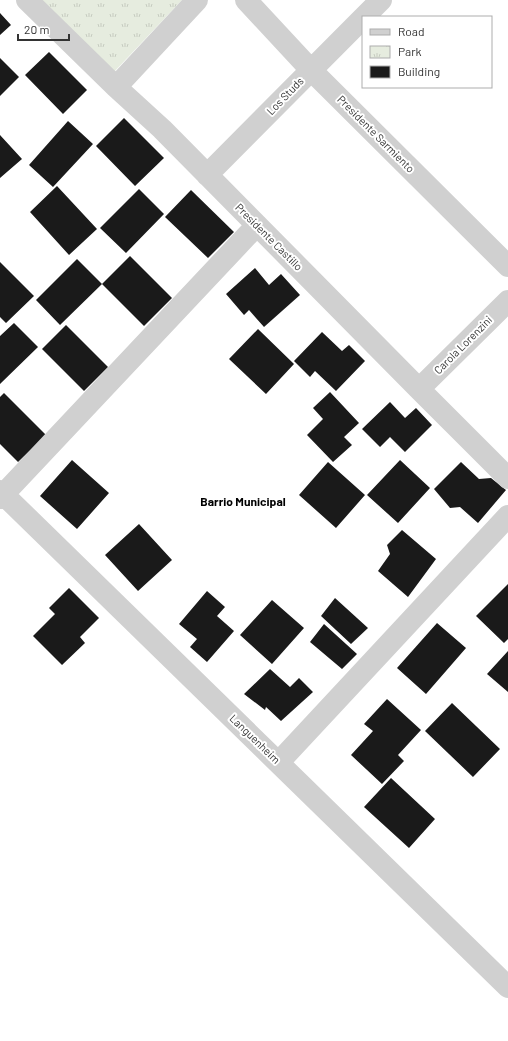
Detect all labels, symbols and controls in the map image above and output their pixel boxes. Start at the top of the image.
scale bar [18,16,69,42]
legend [362,16,492,88]
text: 20 m [24,22,50,36]
text: Road [398,24,425,38]
text: Park [398,44,422,58]
text: Building [398,64,440,78]
street label: Los Studs [264,74,306,117]
street label: Presidente Sarmiento [335,92,418,175]
street label: Presidente Castillo [233,200,306,273]
street label: Carola Lorenzini [431,313,495,376]
district label: Barrio Municipal [200,494,286,508]
street label: Languenheim [227,711,283,766]

